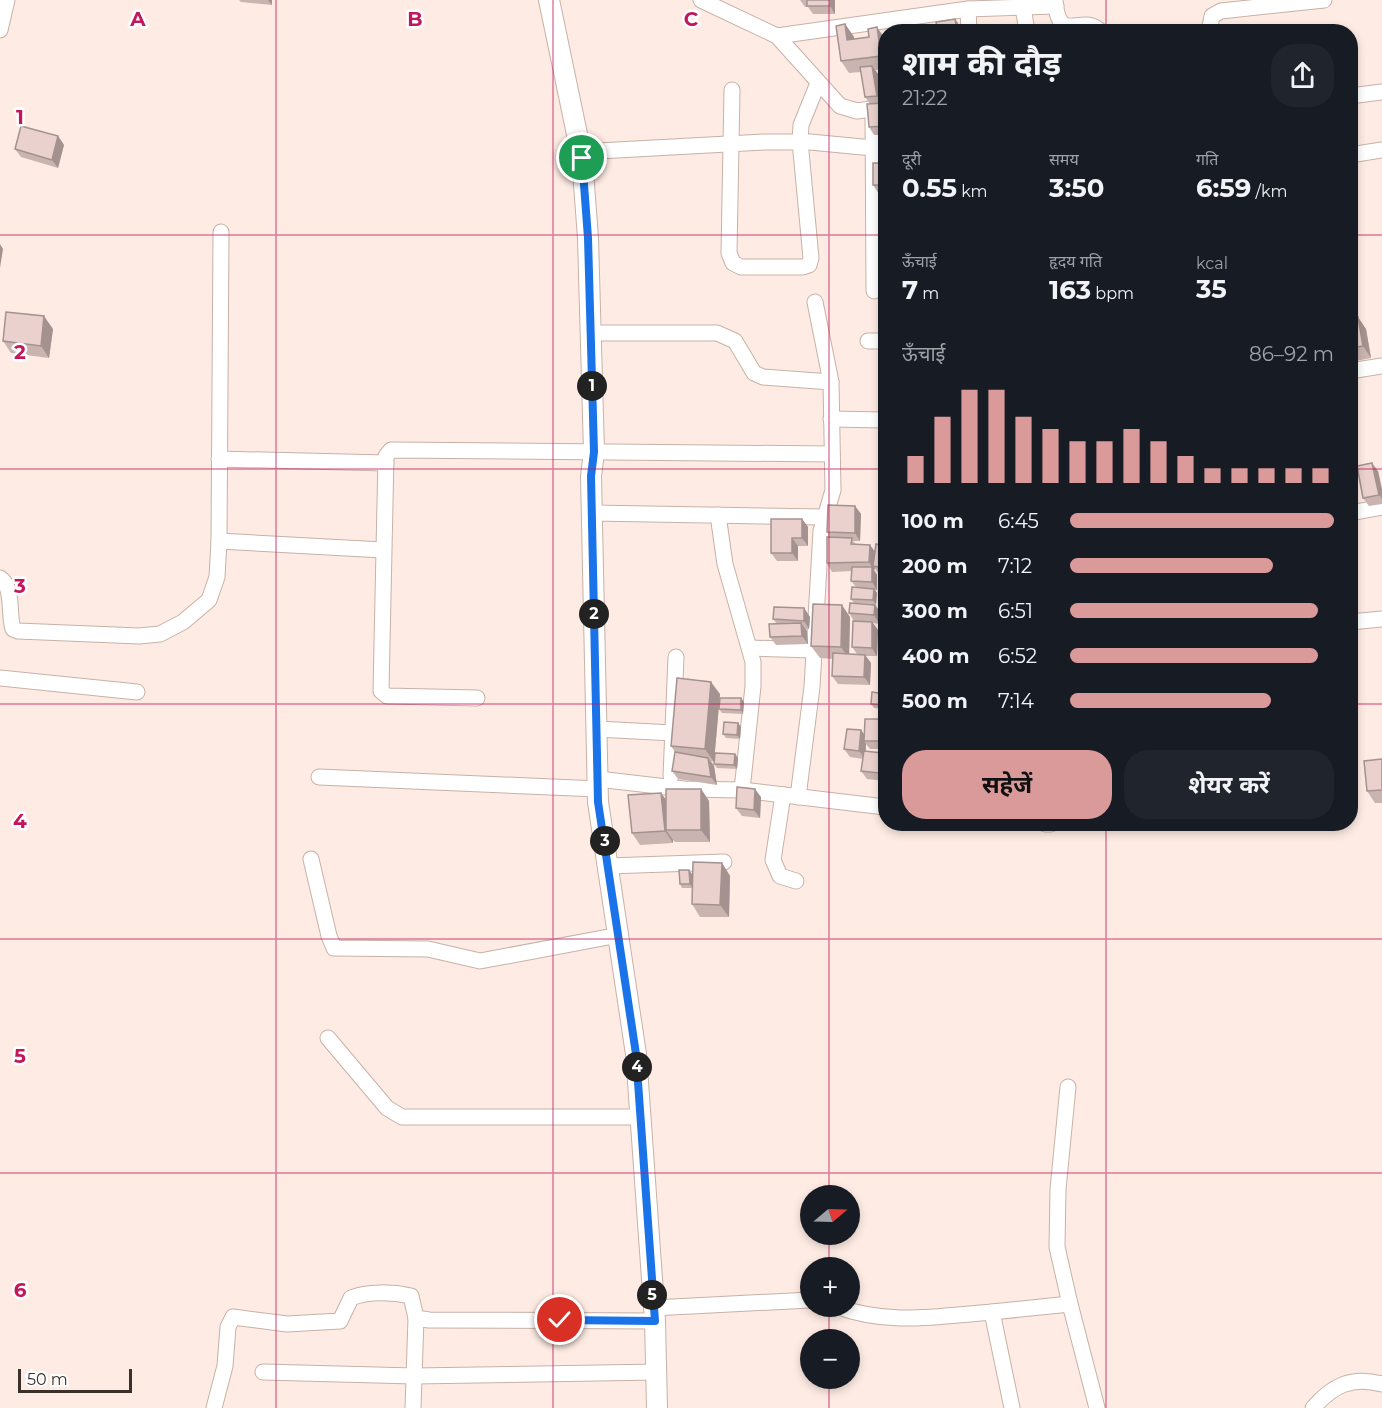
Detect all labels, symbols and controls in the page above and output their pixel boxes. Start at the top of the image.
text: A [129,7,146,31]
text: B [407,7,423,31]
text: C [684,7,699,31]
text: शाम की दौड़ [902,43,1061,83]
button: share [1271,44,1334,107]
text: 21:22 [902,86,948,110]
text: 1 [16,105,24,129]
pin [556,132,607,183]
icon: arrive [565,141,598,174]
text: दूरी [902,150,921,169]
text: समय [1049,150,1079,169]
text: गति [1196,150,1218,169]
text: 0.55 [902,172,957,204]
text: 3:50 [1049,172,1104,204]
text: 6:59 [1196,172,1251,204]
text: km [957,182,988,201]
text: /km [1251,182,1287,201]
text: ऊँचाई [902,252,937,271]
text: हृदय गति [1049,252,1102,271]
text: kcal [1196,254,1228,273]
text: 35 [1196,273,1227,305]
text: 7 [902,274,918,306]
text: 163 [1049,274,1091,306]
text: m [918,284,939,303]
text: bpm [1091,284,1134,303]
text: 2 [14,340,26,364]
text: ऊँचाई [902,342,945,366]
text: 86–92 m [1249,342,1334,366]
pin: 1 [577,371,607,401]
text: 1 [589,376,595,395]
text: 100 m [902,509,964,533]
text: 6:45 [998,509,1039,533]
text: 200 m [902,554,968,578]
text: 7:12 [998,554,1032,578]
text: 3 [13,574,26,598]
pin: 2 [579,599,609,629]
text: 300 m [902,599,968,623]
text: 6:51 [998,599,1033,623]
text: 2 [589,604,599,623]
text: 400 m [902,644,970,668]
text: 6:52 [998,644,1037,668]
text: 500 m [902,689,968,713]
text: 7:14 [998,689,1034,713]
button: सहेजें [902,750,1112,819]
button: शेयर करें [1124,750,1334,819]
text: 4 [13,809,27,833]
pin: 3 [590,826,620,856]
text: 3 [600,831,610,850]
text: 5 [14,1044,26,1068]
pin: 4 [622,1052,652,1082]
text: 4 [631,1057,643,1076]
north arrow [800,1185,860,1245]
map controls [800,1185,860,1389]
button: + [800,1257,860,1317]
text: 6 [14,1278,27,1302]
pin: 5 [637,1280,667,1310]
text: 5 [647,1285,657,1304]
pin [534,1294,585,1345]
icon: check [543,1303,576,1336]
button: − [800,1329,860,1389]
scale bar [18,1366,132,1394]
text: 50 m [27,1370,68,1389]

